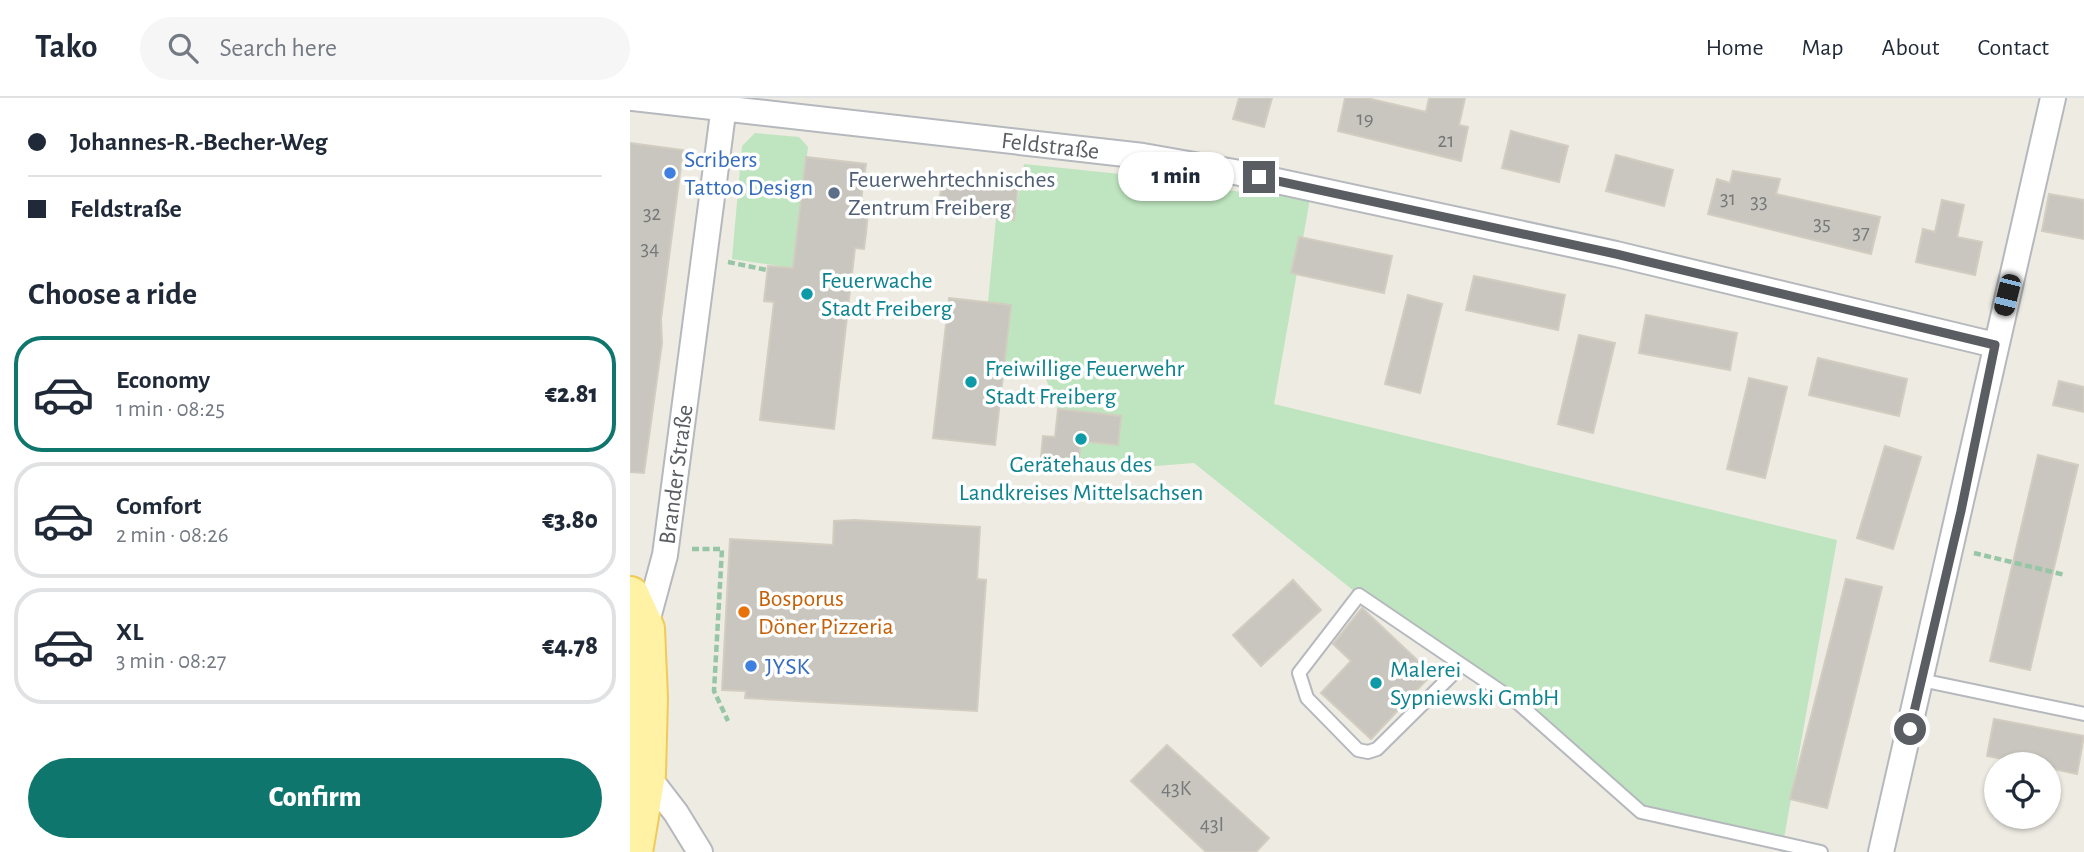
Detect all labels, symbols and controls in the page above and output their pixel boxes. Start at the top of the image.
search box [140,17,630,80]
icon: search [164,29,202,67]
text: Tako [35,31,98,64]
text: Search here [220,35,337,61]
text: Home [1706,36,1764,60]
text: Map [1802,36,1844,60]
text: About [1882,36,1939,60]
text: Contact [1977,36,2049,60]
house number: 19 [1356,108,1374,129]
text: Johannes-R.-Becher-Weg [70,129,328,155]
street label: Feldstraße [1000,129,1101,164]
house number: 21 [1438,130,1454,151]
place label: Scribers Tattoo Design [684,148,813,200]
callout: 1 min [1119,153,1234,202]
route end [1243,161,1275,193]
marker: Scribers Tattoo Design [662,165,678,181]
text: 1 min [1152,165,1200,188]
place label: Feuerwehrtechnisches Zentrum Freiberg [848,168,1055,220]
marker: Feuerwehrtechnisches Zentrum Freiberg [826,185,842,201]
house number: 31 [1720,188,1736,209]
house number: 33 [1750,191,1768,212]
text: Feldstraße [70,196,182,222]
house number: 32 [643,203,661,224]
house number: 35 [1813,213,1831,234]
house number: 37 [1852,222,1870,243]
house number: 34 [641,238,659,259]
place label: Feuerwache Stadt Freiberg [821,269,952,321]
car [1992,272,2023,318]
text: Choose a ride [28,278,197,310]
marker: Feuerwache Stadt Freiberg [799,286,815,302]
place label: Freiwillige Feuerwehr Stadt Freiberg [985,357,1185,409]
icon: car [32,363,95,426]
text: Economy [116,367,210,393]
marker: Freiwillige Feuerwehr Stadt Freiberg [963,374,979,390]
text: €2.81 [545,381,598,407]
text: 1 min · 08:25 [116,398,225,421]
street label: Brander Straße [656,403,698,546]
marker: Gerätehaus des Landkreises Mittelsachsen [1073,431,1089,447]
place label: Gerätehaus des Landkreises Mittelsachsen [959,453,1203,505]
icon: car [32,489,95,552]
text: Comfort [116,493,201,519]
text: €3.80 [542,507,598,533]
text: 2 min · 08:26 [116,524,229,547]
place label: Bosporus Döner Pizzeria [758,587,894,639]
marker: Bosporus Döner Pizzeria [736,604,752,620]
icon: car [32,615,95,678]
text: XL [116,619,143,645]
text: €4.78 [542,633,598,659]
text: 3 min · 08:27 [116,650,226,673]
place label: JYSK [765,655,810,679]
marker: JYSK [743,658,759,674]
place label: Malerei Sypniewski GmbH [1390,658,1560,710]
marker: Malerei Sypniewski GmbH [1368,675,1384,691]
route start [1894,713,1926,745]
map controls [1984,752,2061,829]
button: locate [1984,752,2061,829]
button: Confirm [28,758,602,838]
house number: 43K [1161,778,1192,799]
house number: 43I [1200,814,1224,835]

